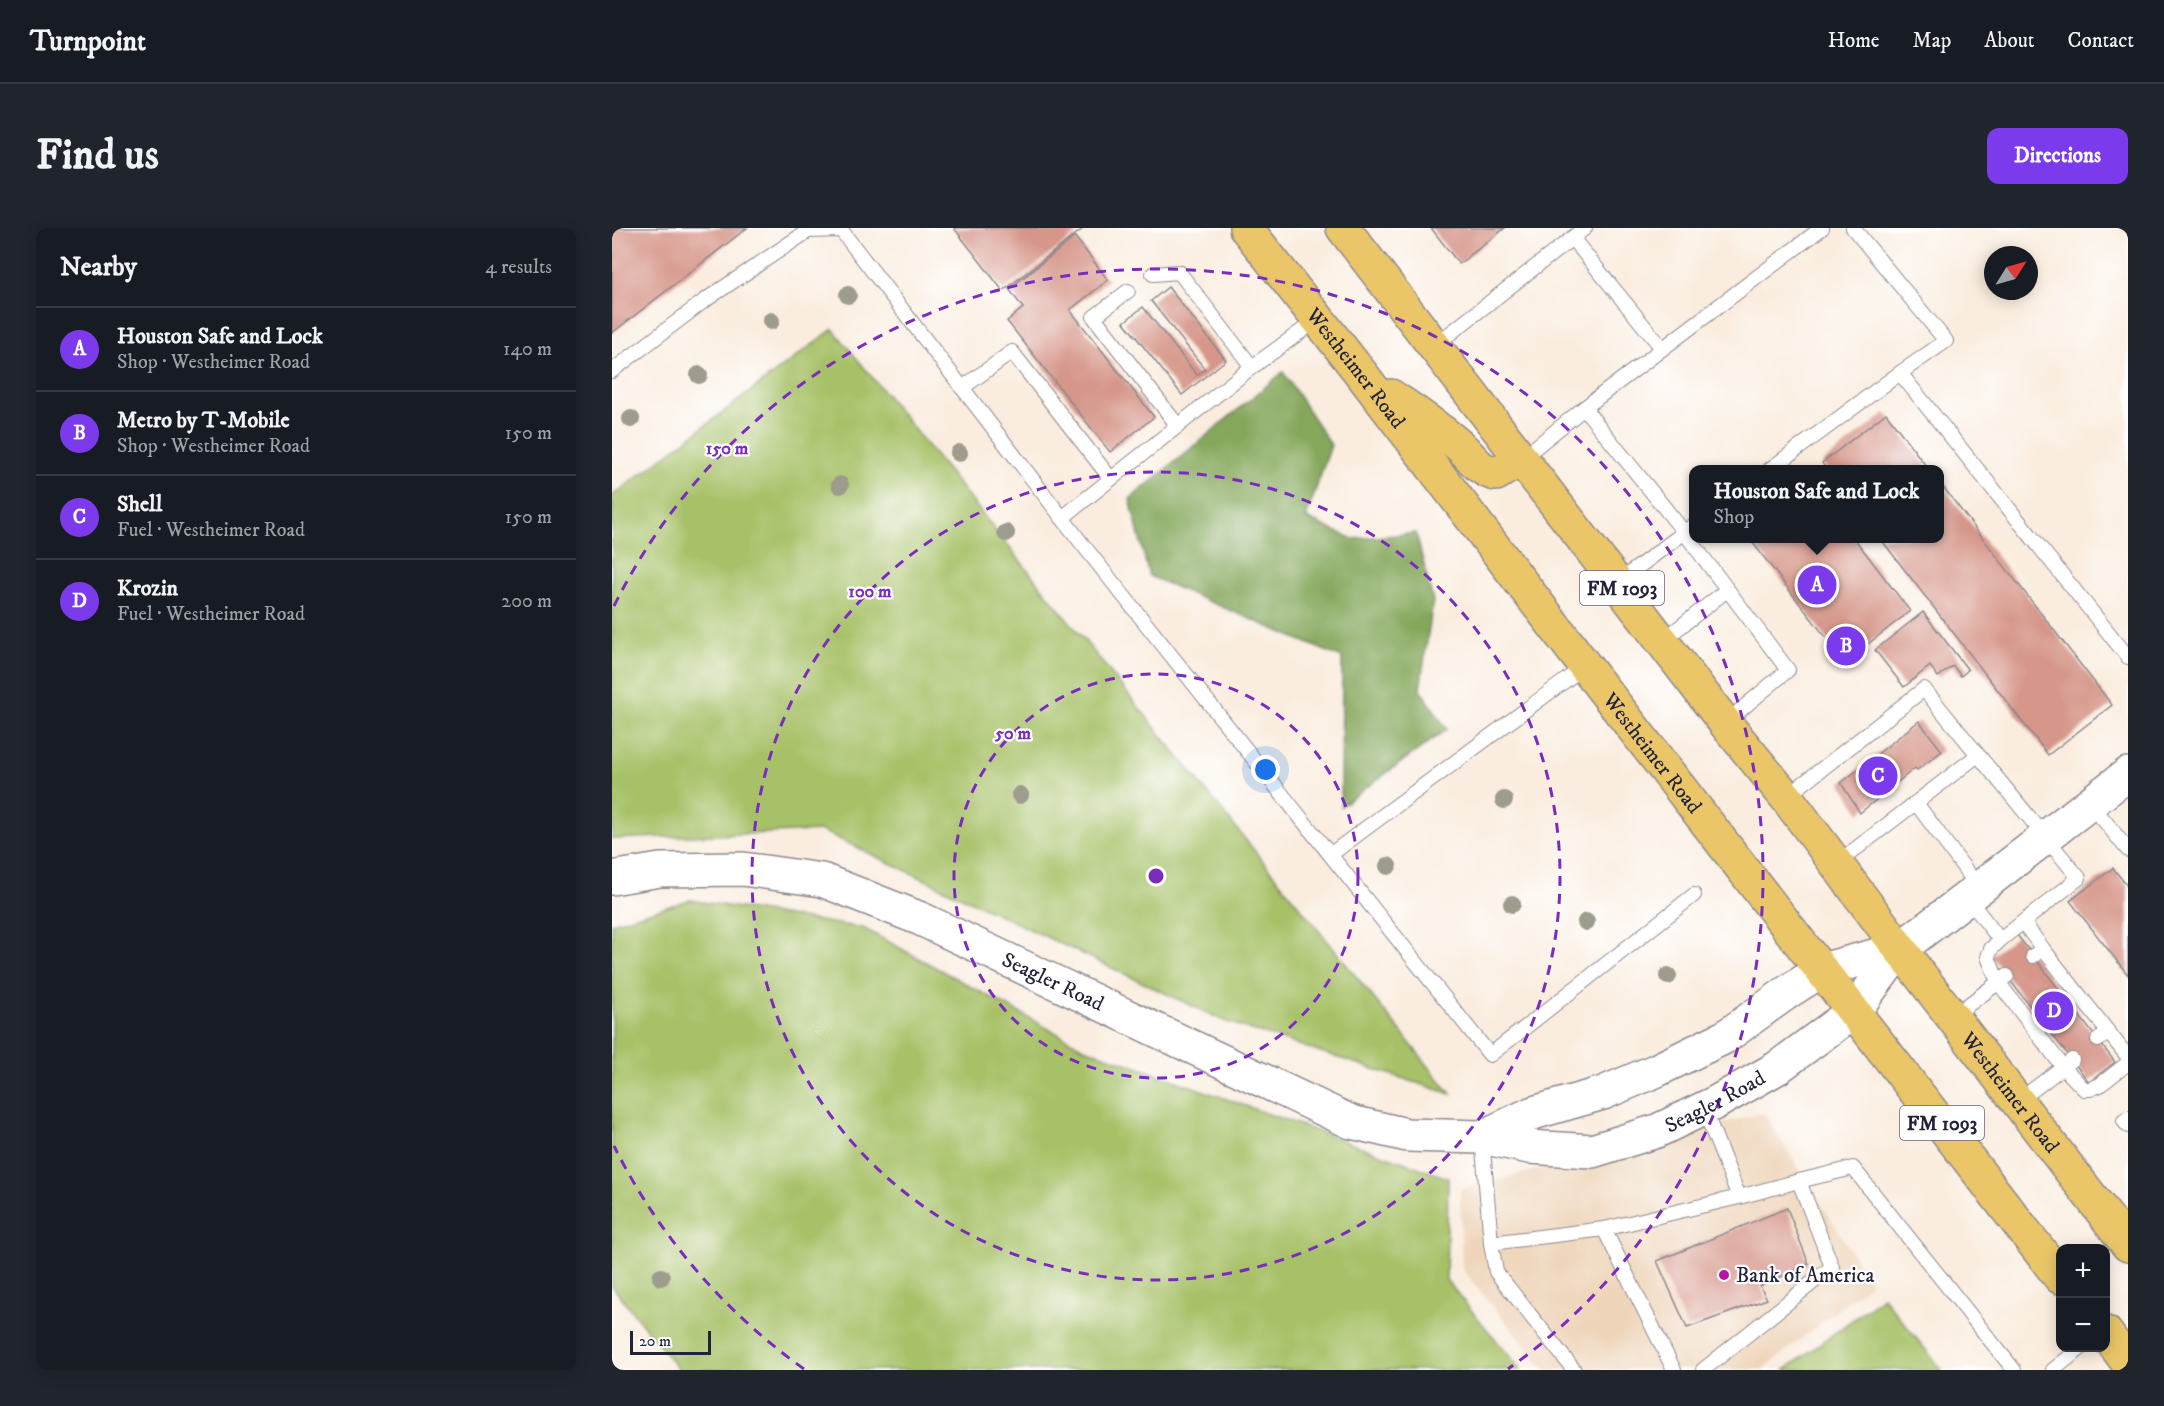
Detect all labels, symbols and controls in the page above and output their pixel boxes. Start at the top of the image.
text: Turnpoint [30,24,146,59]
text: Home [1828,28,1880,54]
text: Map [1913,28,1951,54]
text: About [1984,28,2035,54]
text: Contact [2068,28,2134,54]
button: Directions [1987,128,2128,184]
text: Find us [36,130,159,182]
north arrow [1984,246,2038,300]
text: Nearby [60,251,137,284]
text: 4 results [485,255,552,280]
street label: Westheimer Road [1300,302,1411,434]
text: Houston Safe and Lock [117,323,323,350]
text: A [73,337,86,362]
text: 140 m [503,337,552,362]
text: Shop · Westheimer Road [117,350,310,375]
text: Metro by T-Mobile [117,407,290,434]
text: B [73,421,86,446]
text: 150 m [505,421,552,446]
text: Shop · Westheimer Road [117,434,310,459]
text: 150 m [706,438,749,460]
popup [1689,465,1944,543]
text: Houston Safe and Lock [1714,478,1919,505]
text: Shell [117,491,162,518]
text: C [73,505,86,530]
text: 150 m [505,505,552,530]
text: Shop [1714,505,1754,530]
text: Fuel · Westheimer Road [117,518,305,543]
pin: A [1798,562,1836,608]
road number: FM 1093 [1580,571,1664,605]
text: Krozin [117,575,178,602]
text: 100 m [848,581,892,603]
text: D [72,589,87,614]
text: 200 m [501,589,552,614]
text: Fuel · Westheimer Road [117,602,305,627]
pin: B [1826,624,1866,668]
street label: Westheimer Road [1596,687,1707,820]
text: 50 m [994,723,1031,745]
pin: C [1858,754,1898,798]
your location [1251,755,1280,784]
centre of rings [1146,866,1166,886]
street label: Seagler Road [998,947,1108,1018]
pin: D [2034,988,2074,1034]
street label: Westheimer Road [1954,1026,2065,1159]
street label: Seagler Road [1661,1065,1771,1139]
road number: FM 1093 [1900,1106,1984,1140]
map controls [2056,1244,2110,1352]
button: + [2056,1244,2110,1298]
place label: Bank of America [1736,1263,1874,1289]
marker: Bank of America [1717,1268,1731,1282]
button: − [2056,1298,2110,1352]
scale bar [630,1328,711,1356]
text: 20 m [639,1331,671,1351]

